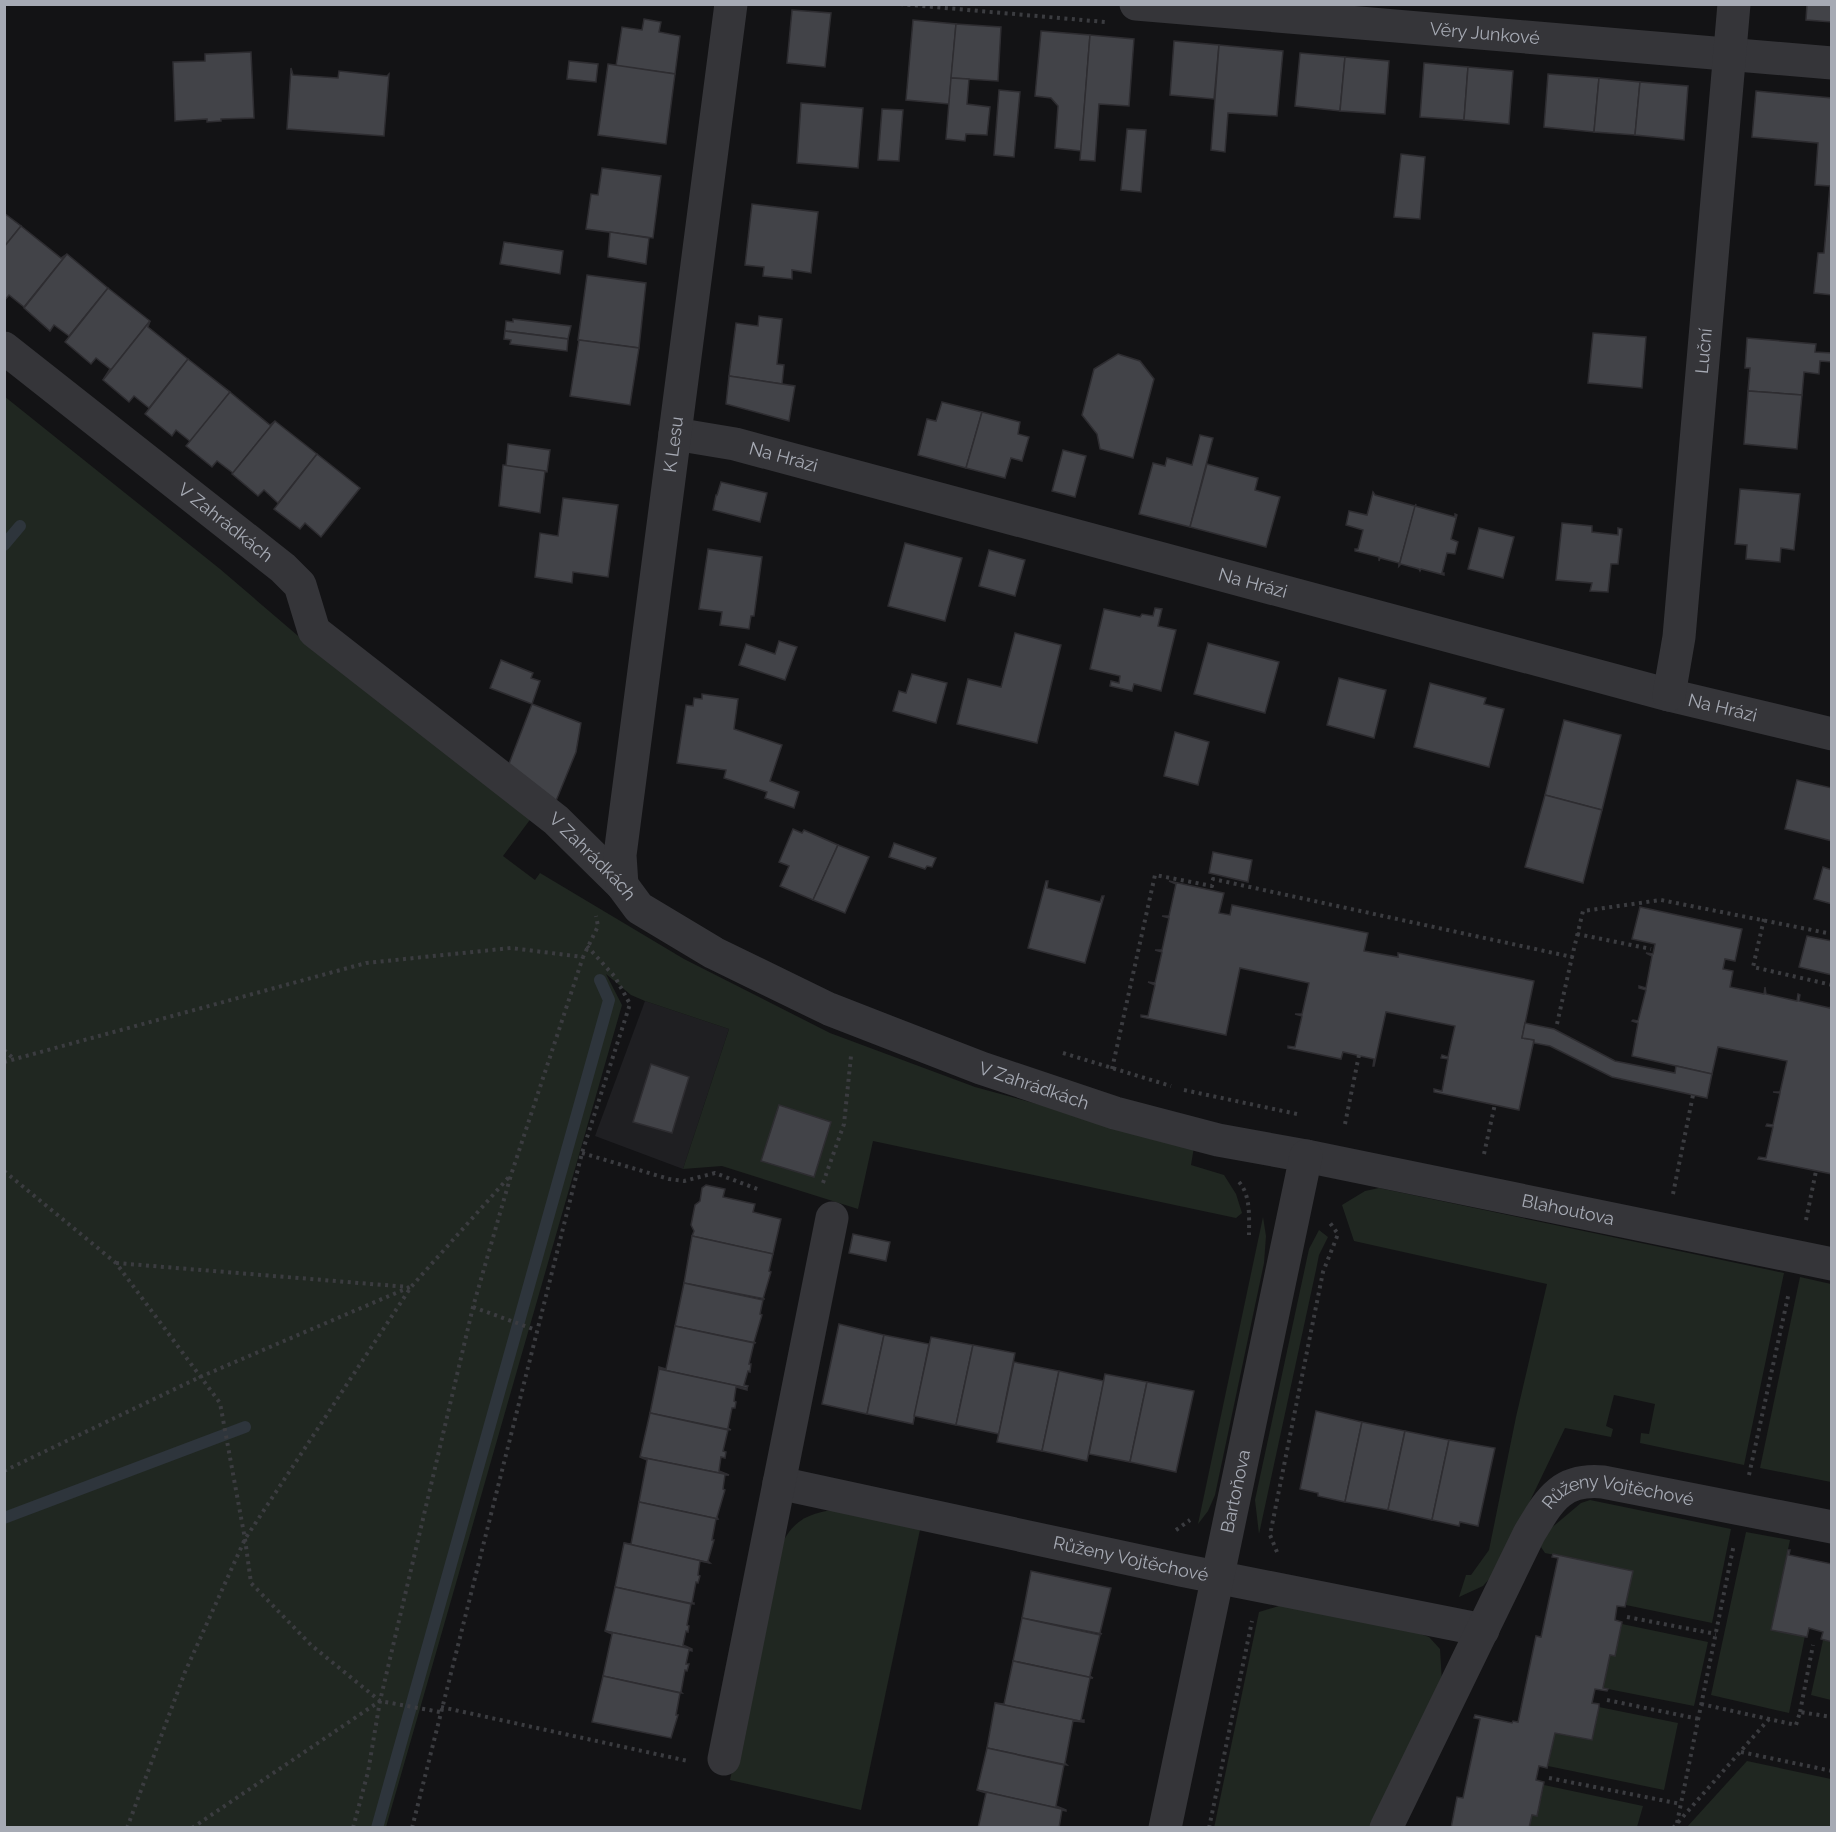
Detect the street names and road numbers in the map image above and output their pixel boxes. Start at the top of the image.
street label: Věry Junkové [1429,18,1541,48]
street label: Luční [1691,327,1716,374]
street label: K Lesu [659,415,687,474]
street label: Na Hrázi [747,437,820,476]
street label: V Zahrádkách [174,478,277,566]
street label: Na Hrázi [1216,563,1290,602]
street label: Na Hrázi [1686,689,1759,726]
street label: V Zahrádkách [545,808,641,904]
street label: V Zahrádkách [976,1057,1092,1114]
street label: Blahoutova [1520,1190,1616,1229]
street label: Bartoňova [1216,1448,1254,1535]
street label: Růženy Vojtěchové [1537,1471,1696,1513]
street label: Růženy Vojtěchové [1052,1532,1211,1585]

